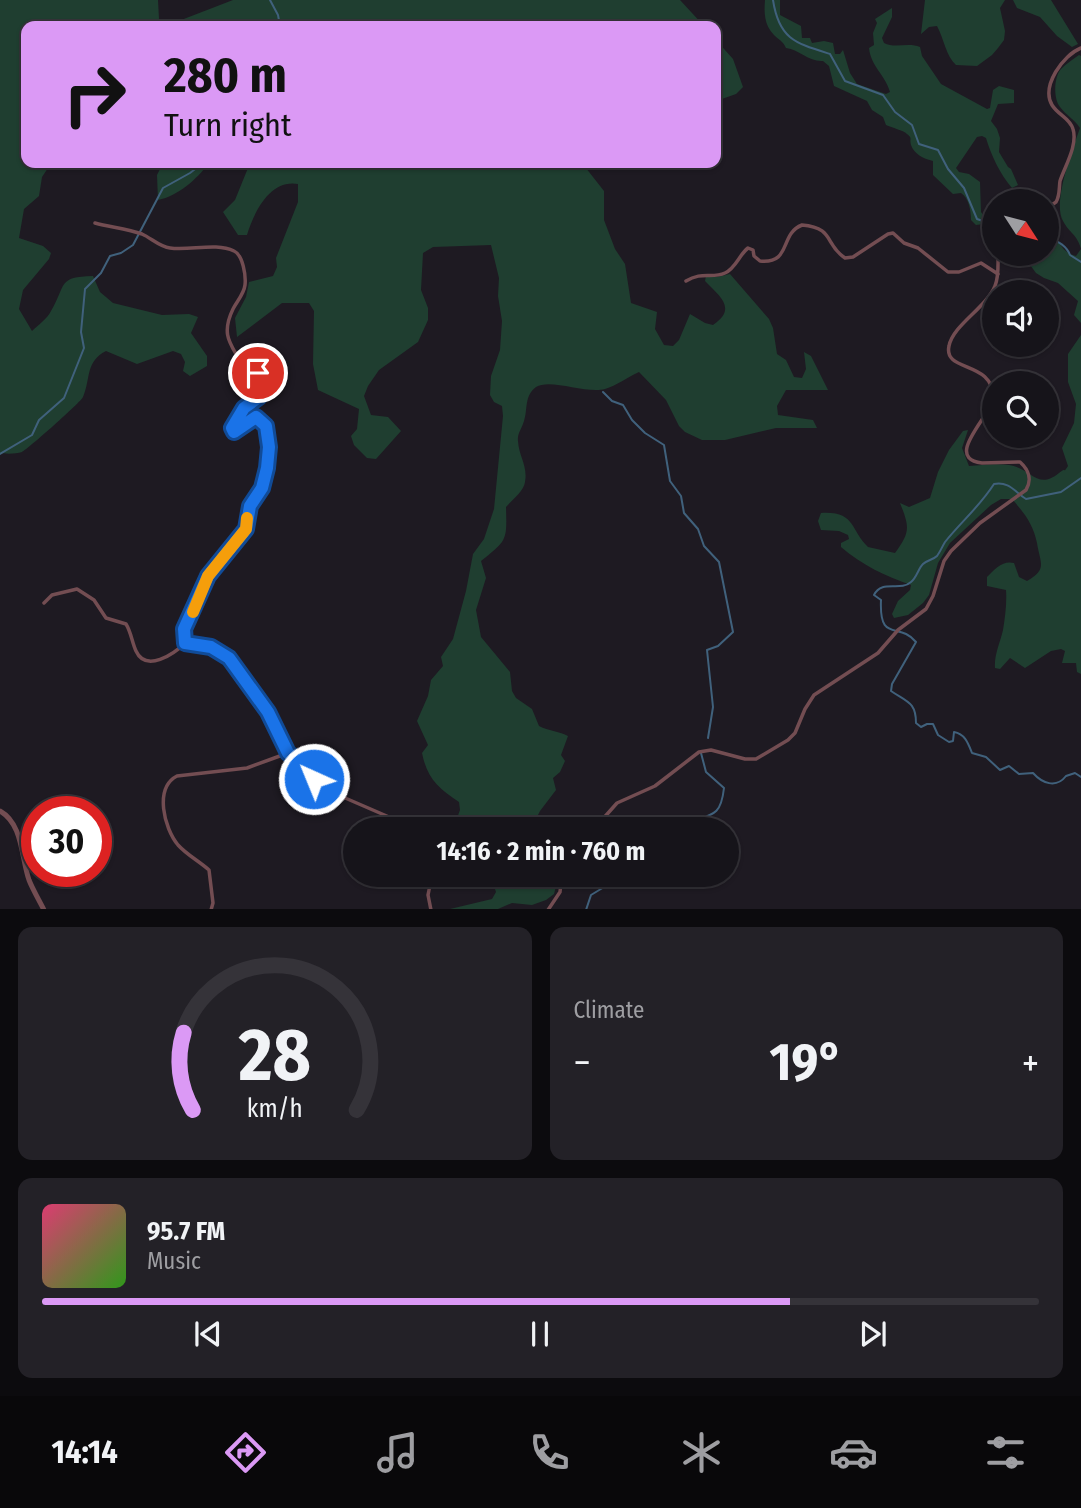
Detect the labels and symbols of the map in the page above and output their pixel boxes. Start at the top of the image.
north arrow [982,189,1059,266]
pin [228,343,288,403]
position arrow [277,742,351,816]
speed limit sign: 30 [21,796,112,887]

